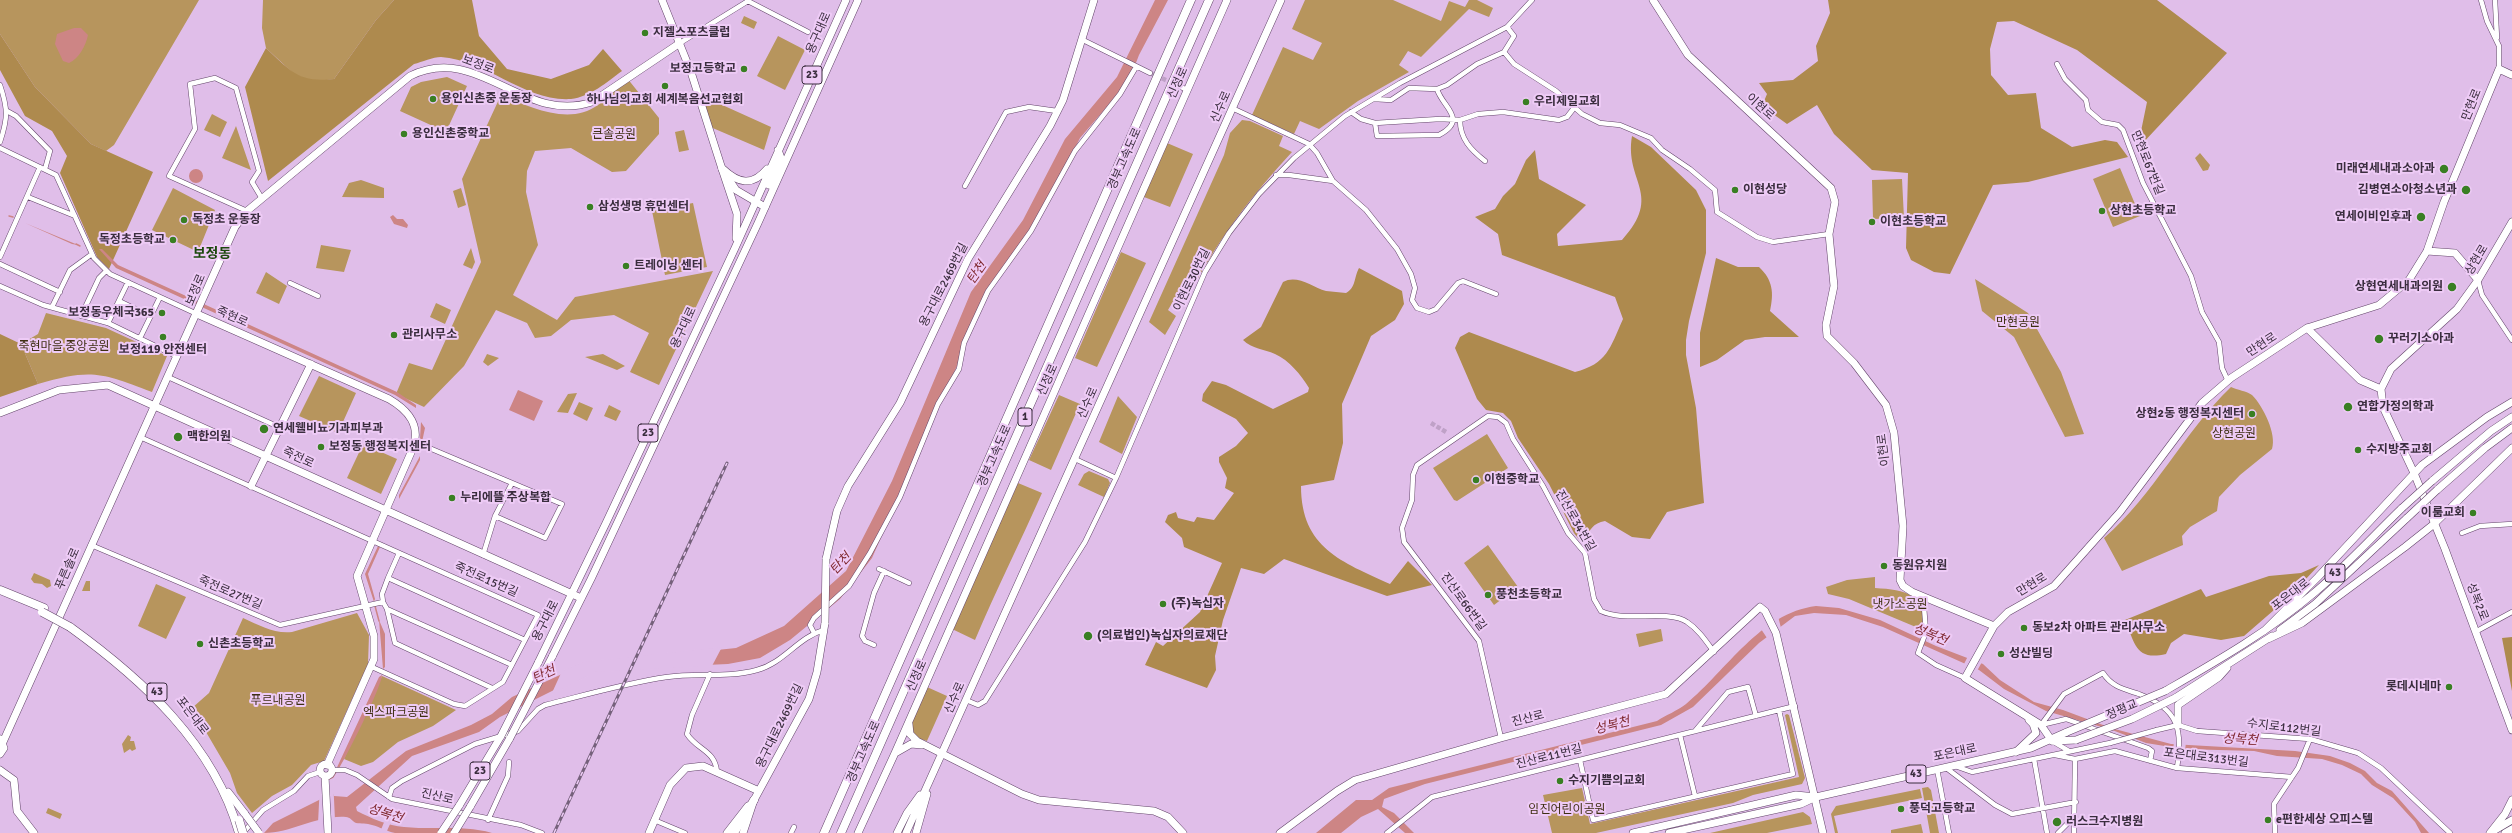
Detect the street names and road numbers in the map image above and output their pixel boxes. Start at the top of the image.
street label: 용구대로 [803,10,835,56]
street label: 보정로 [460,53,496,77]
street label: 신정로 [1165,65,1191,101]
road number: 23 [802,66,822,84]
street label: 만현로 [2459,87,2485,123]
street label: 신수로 [1208,89,1234,125]
street label: 이현로 [1743,91,1777,123]
street label: 경부고속도로 [1105,126,1145,192]
street label: 만현로67번길 [2128,129,2166,197]
street label: 용구대로2469번길 [917,241,971,329]
street label: 상현로 [2462,242,2492,278]
street label: 이현로30번길 [1171,246,1213,314]
street label: 보정로 [183,272,209,308]
street label: 죽현로 [214,304,250,330]
street label: 용구대로 [668,305,700,351]
street label: 만현로 [2244,330,2280,360]
street label: 신정로 [1035,362,1061,398]
street label: 신수로 [1075,385,1101,421]
road number: 1 [1018,408,1032,426]
street label: 경부고속도로 [975,423,1015,489]
road number: 23 [638,424,658,442]
street label: 이현로 [1875,433,1893,467]
street label: 죽전로 [280,444,316,472]
street label: 진산로34번길 [1552,488,1598,554]
street label: 푸른솔로 [53,546,83,592]
street label: 죽전로15번길 [452,560,520,600]
road number: 43 [2325,564,2345,582]
street label: 진산로66번길 [1437,570,1489,634]
street label: 만현로 [2014,570,2050,600]
street label: 죽전로27번길 [196,573,264,613]
street label: 포은대로 [2269,576,2313,614]
street label: 성복2로 [2463,581,2491,623]
street label: 용구대로 [530,598,562,644]
street label: 신정로 [904,658,930,694]
street label: 신수로 [942,680,968,716]
street label: 용구대로2469번길 [753,681,807,771]
road number: 43 [147,683,167,701]
street label: 포은대로 [173,694,211,738]
street label: 정평교 [2104,697,2140,723]
street label: 진산로 [1510,708,1546,730]
street label: 수지로112번길 [2246,716,2322,740]
street label: 경부고속도로 [844,719,884,785]
street label: 포은대로 [1932,741,1978,765]
street label: 진산로11번길 [1514,742,1584,772]
street label: 포은대로313번길 [2163,746,2249,770]
road number: 23 [470,762,490,780]
road number: 43 [1906,765,1926,783]
street label: 진산로 [419,786,455,808]

